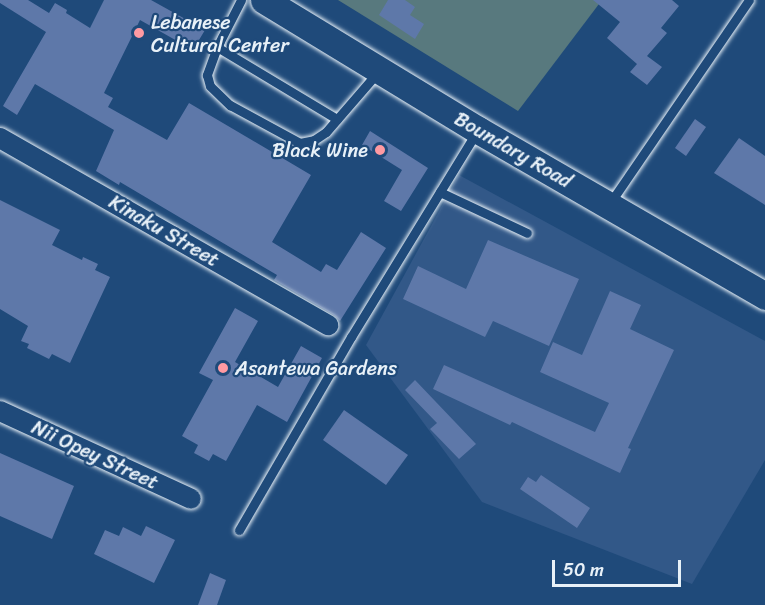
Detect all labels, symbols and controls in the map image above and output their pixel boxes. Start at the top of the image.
place label: Lebanese Cultural Center [151,10,289,57]
marker: Lebanese Cultural Center [132,26,146,40]
street label: Boundary Road [450,107,576,193]
place label: Black Wine [272,138,368,162]
marker: Black Wine [373,143,387,157]
street label: Kinaku Street [105,190,223,272]
place label: Asantewa Gardens [235,356,397,380]
marker: Asantewa Gardens [216,361,230,375]
street label: Nii Opey Street [28,415,162,495]
scale bar [555,548,684,586]
text: 50 m [563,554,604,586]

